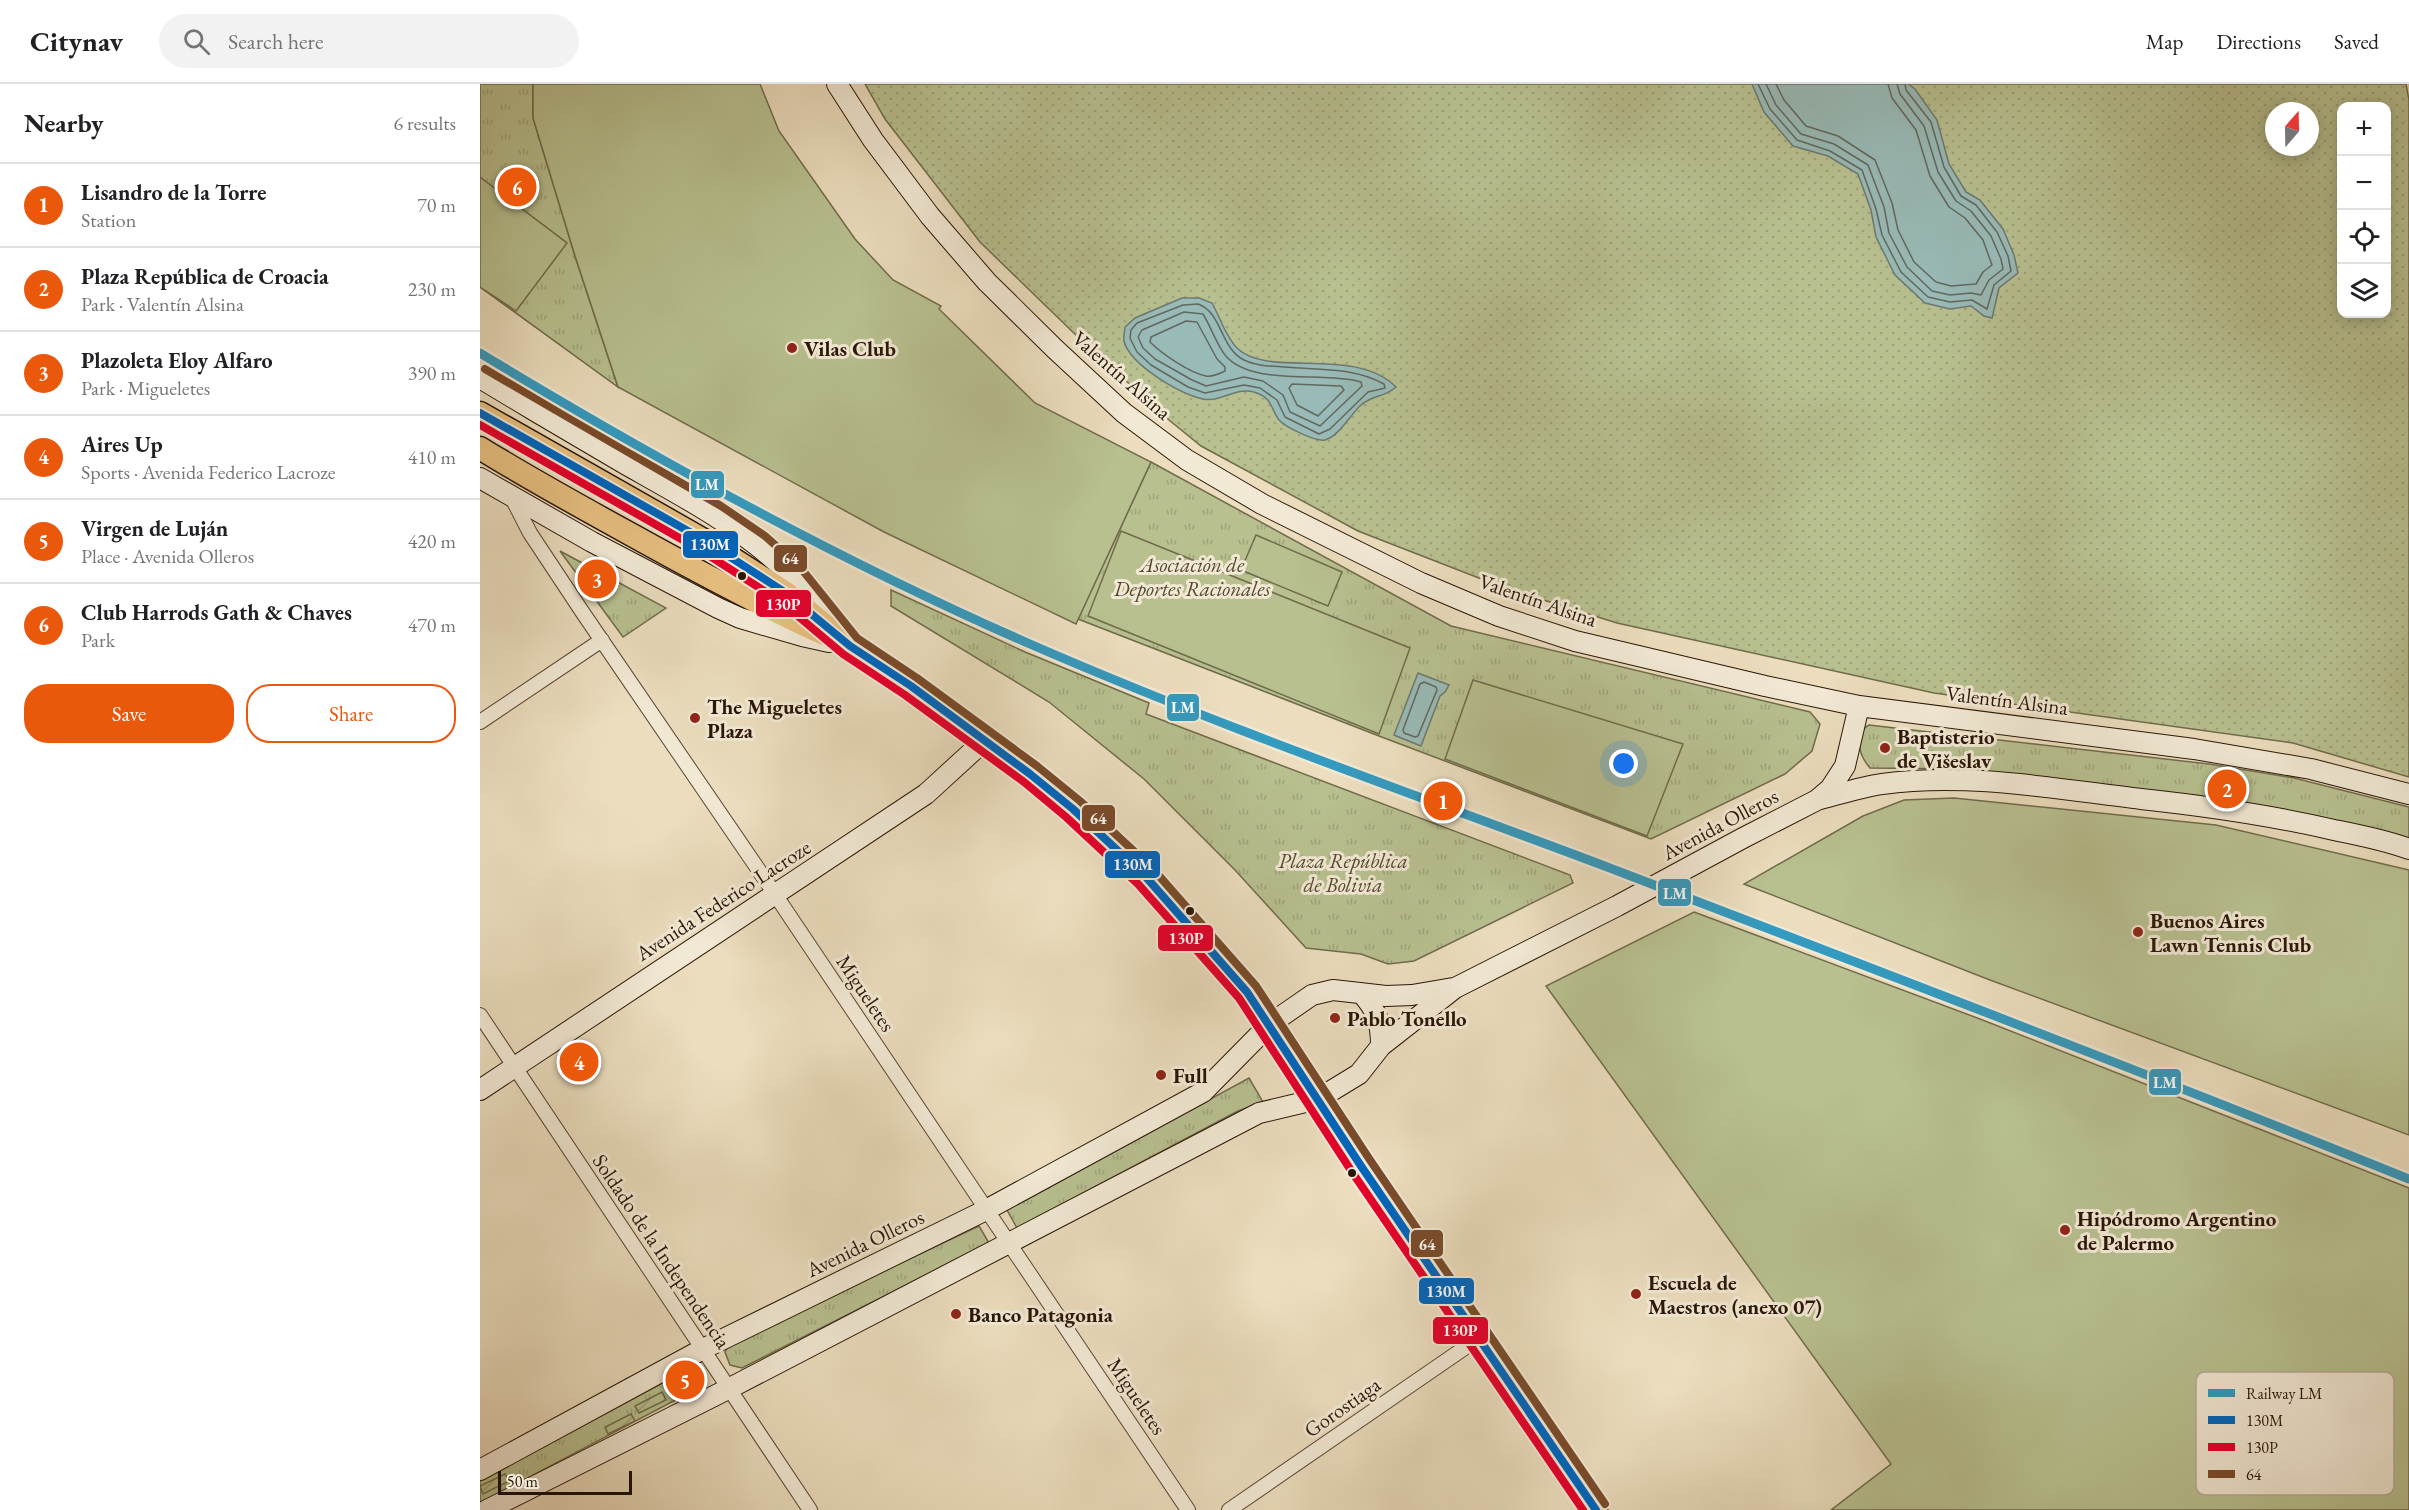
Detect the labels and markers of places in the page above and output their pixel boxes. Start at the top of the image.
pin: 6 [498,164,537,210]
place label: Vilas Club [804,335,896,362]
marker: Vilas Club [785,341,799,355]
pin: 3 [578,556,616,602]
unlabelled marker [736,570,748,582]
place label: The Migueletes Plaza [707,693,842,744]
marker: The Migueletes Plaza [688,711,702,725]
place label: Baptisterio de Višeslav [1897,723,1995,774]
marker: Baptisterio de Višeslav [1878,741,1892,755]
pin: 2 [2208,766,2246,812]
pin: 1 [1424,778,1462,824]
unlabelled marker [1184,905,1196,917]
place label: Buenos Aires Lawn Tennis Club [2150,907,2311,958]
marker: Buenos Aires Lawn Tennis Club [2131,925,2145,939]
place label: Pablo Tonello [1347,1005,1467,1032]
marker: Pablo Tonello [1328,1011,1342,1025]
pin: 4 [560,1040,598,1084]
place label: Full [1173,1062,1208,1089]
marker: Full [1154,1068,1168,1082]
unlabelled marker [1346,1167,1358,1179]
place label: Hipódromo Argentino de Palermo [2077,1205,2277,1256]
marker: Hipódromo Argentino de Palermo [2058,1223,2072,1237]
place label: Escuela de Maestros (anexo 07) [1648,1269,1822,1320]
marker: Escuela de Maestros (anexo 07) [1629,1287,1643,1301]
place label: Banco Patagonia [968,1301,1114,1328]
marker: Banco Patagonia [949,1307,963,1321]
pin: 5 [666,1358,704,1402]

